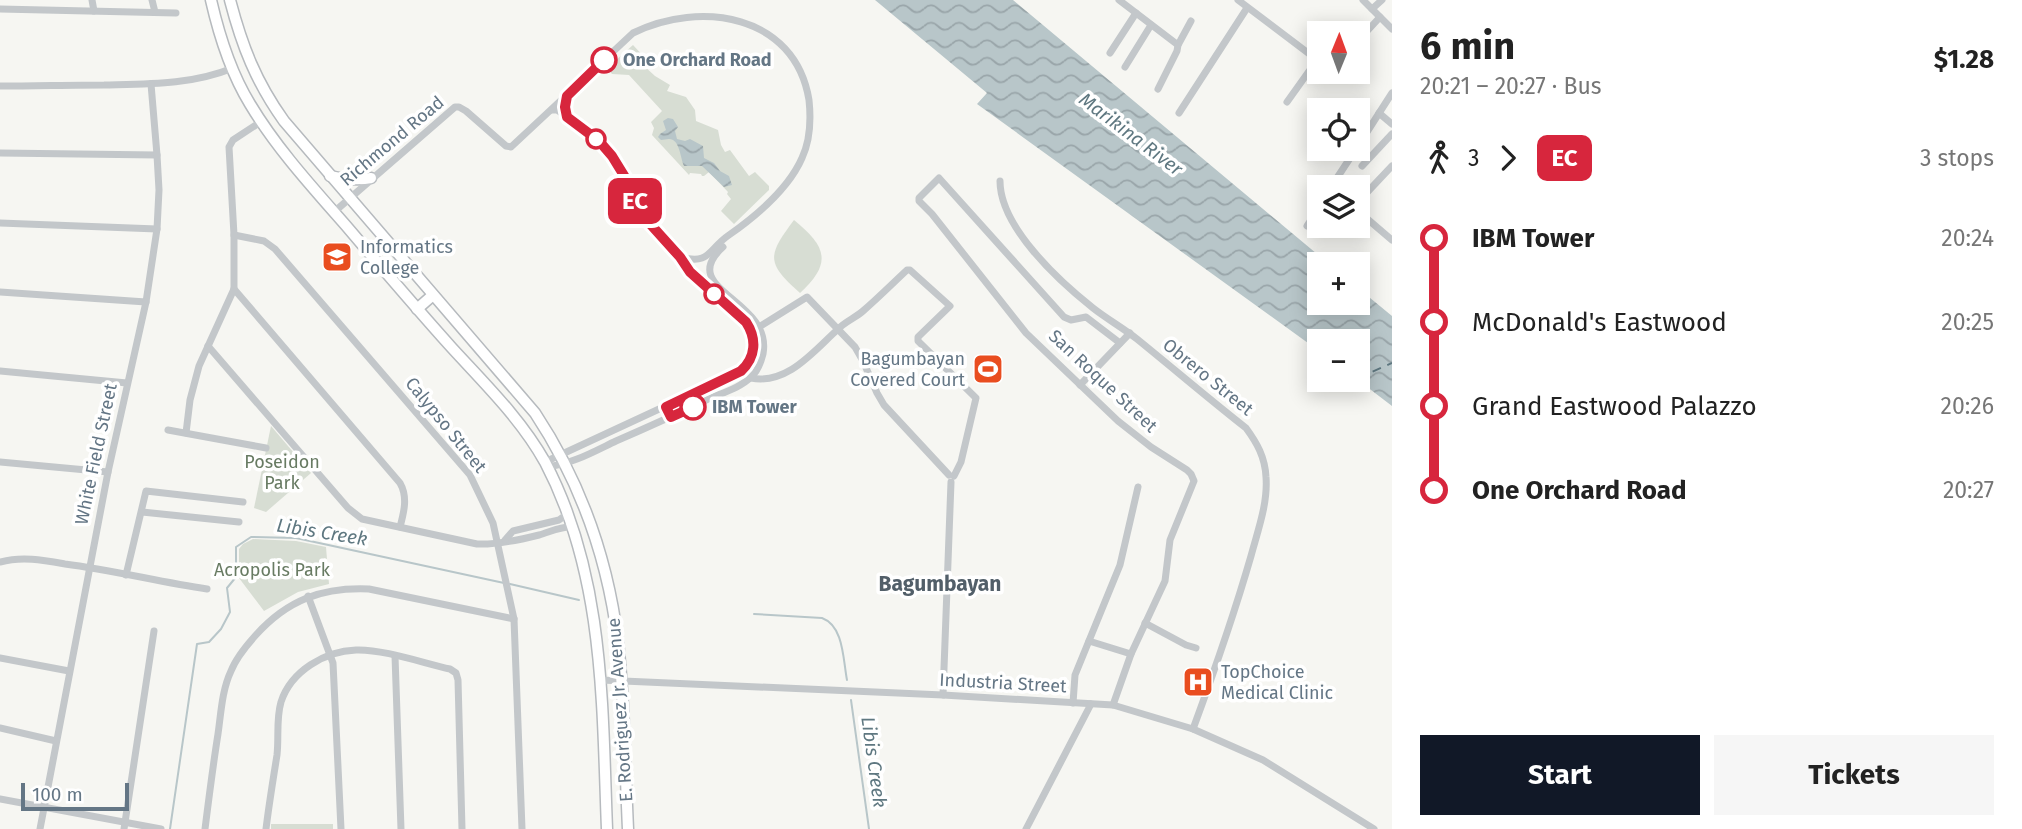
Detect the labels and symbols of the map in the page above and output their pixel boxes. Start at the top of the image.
north arrow [1307,21,1370,84]
marker: One Orchard Road [591,47,617,73]
place label: One Orchard Road [623,49,772,71]
water label: Marikina River [1075,88,1188,181]
street label: Richmond Road [336,91,448,191]
unlabelled marker [586,129,606,149]
line badge: EC [604,178,666,224]
place label: Informatics College [360,236,453,279]
school or university icon: Informatics College [320,240,354,274]
unlabelled marker [704,284,724,304]
street label: San Roque Street [1044,325,1162,437]
street label: Obrero Street [1158,334,1258,420]
place label: Bagumbayan Covered Court [850,348,965,391]
sports icon: Bagumbayan Covered Court [971,352,1005,386]
street label: Calypso Street [401,373,492,478]
street label: White Field Street [70,381,122,527]
marker: IBM Tower [680,394,706,420]
place label: IBM Tower [712,396,797,418]
park label: Poseidon Park [244,451,320,494]
water label: Libis Creek [275,513,369,551]
park label: Acropolis Park [214,559,331,581]
district label: Bagumbayan [879,571,1001,597]
street label: E. Rodriguez Jr. Avenue [603,617,637,803]
place label: TopChoice Medical Clinic [1221,661,1334,704]
hospital icon: TopChoice Medical Clinic [1181,665,1215,699]
street label: Industria Street [939,669,1068,697]
water label: Libis Creek [856,715,892,809]
scale bar [21,780,130,812]

